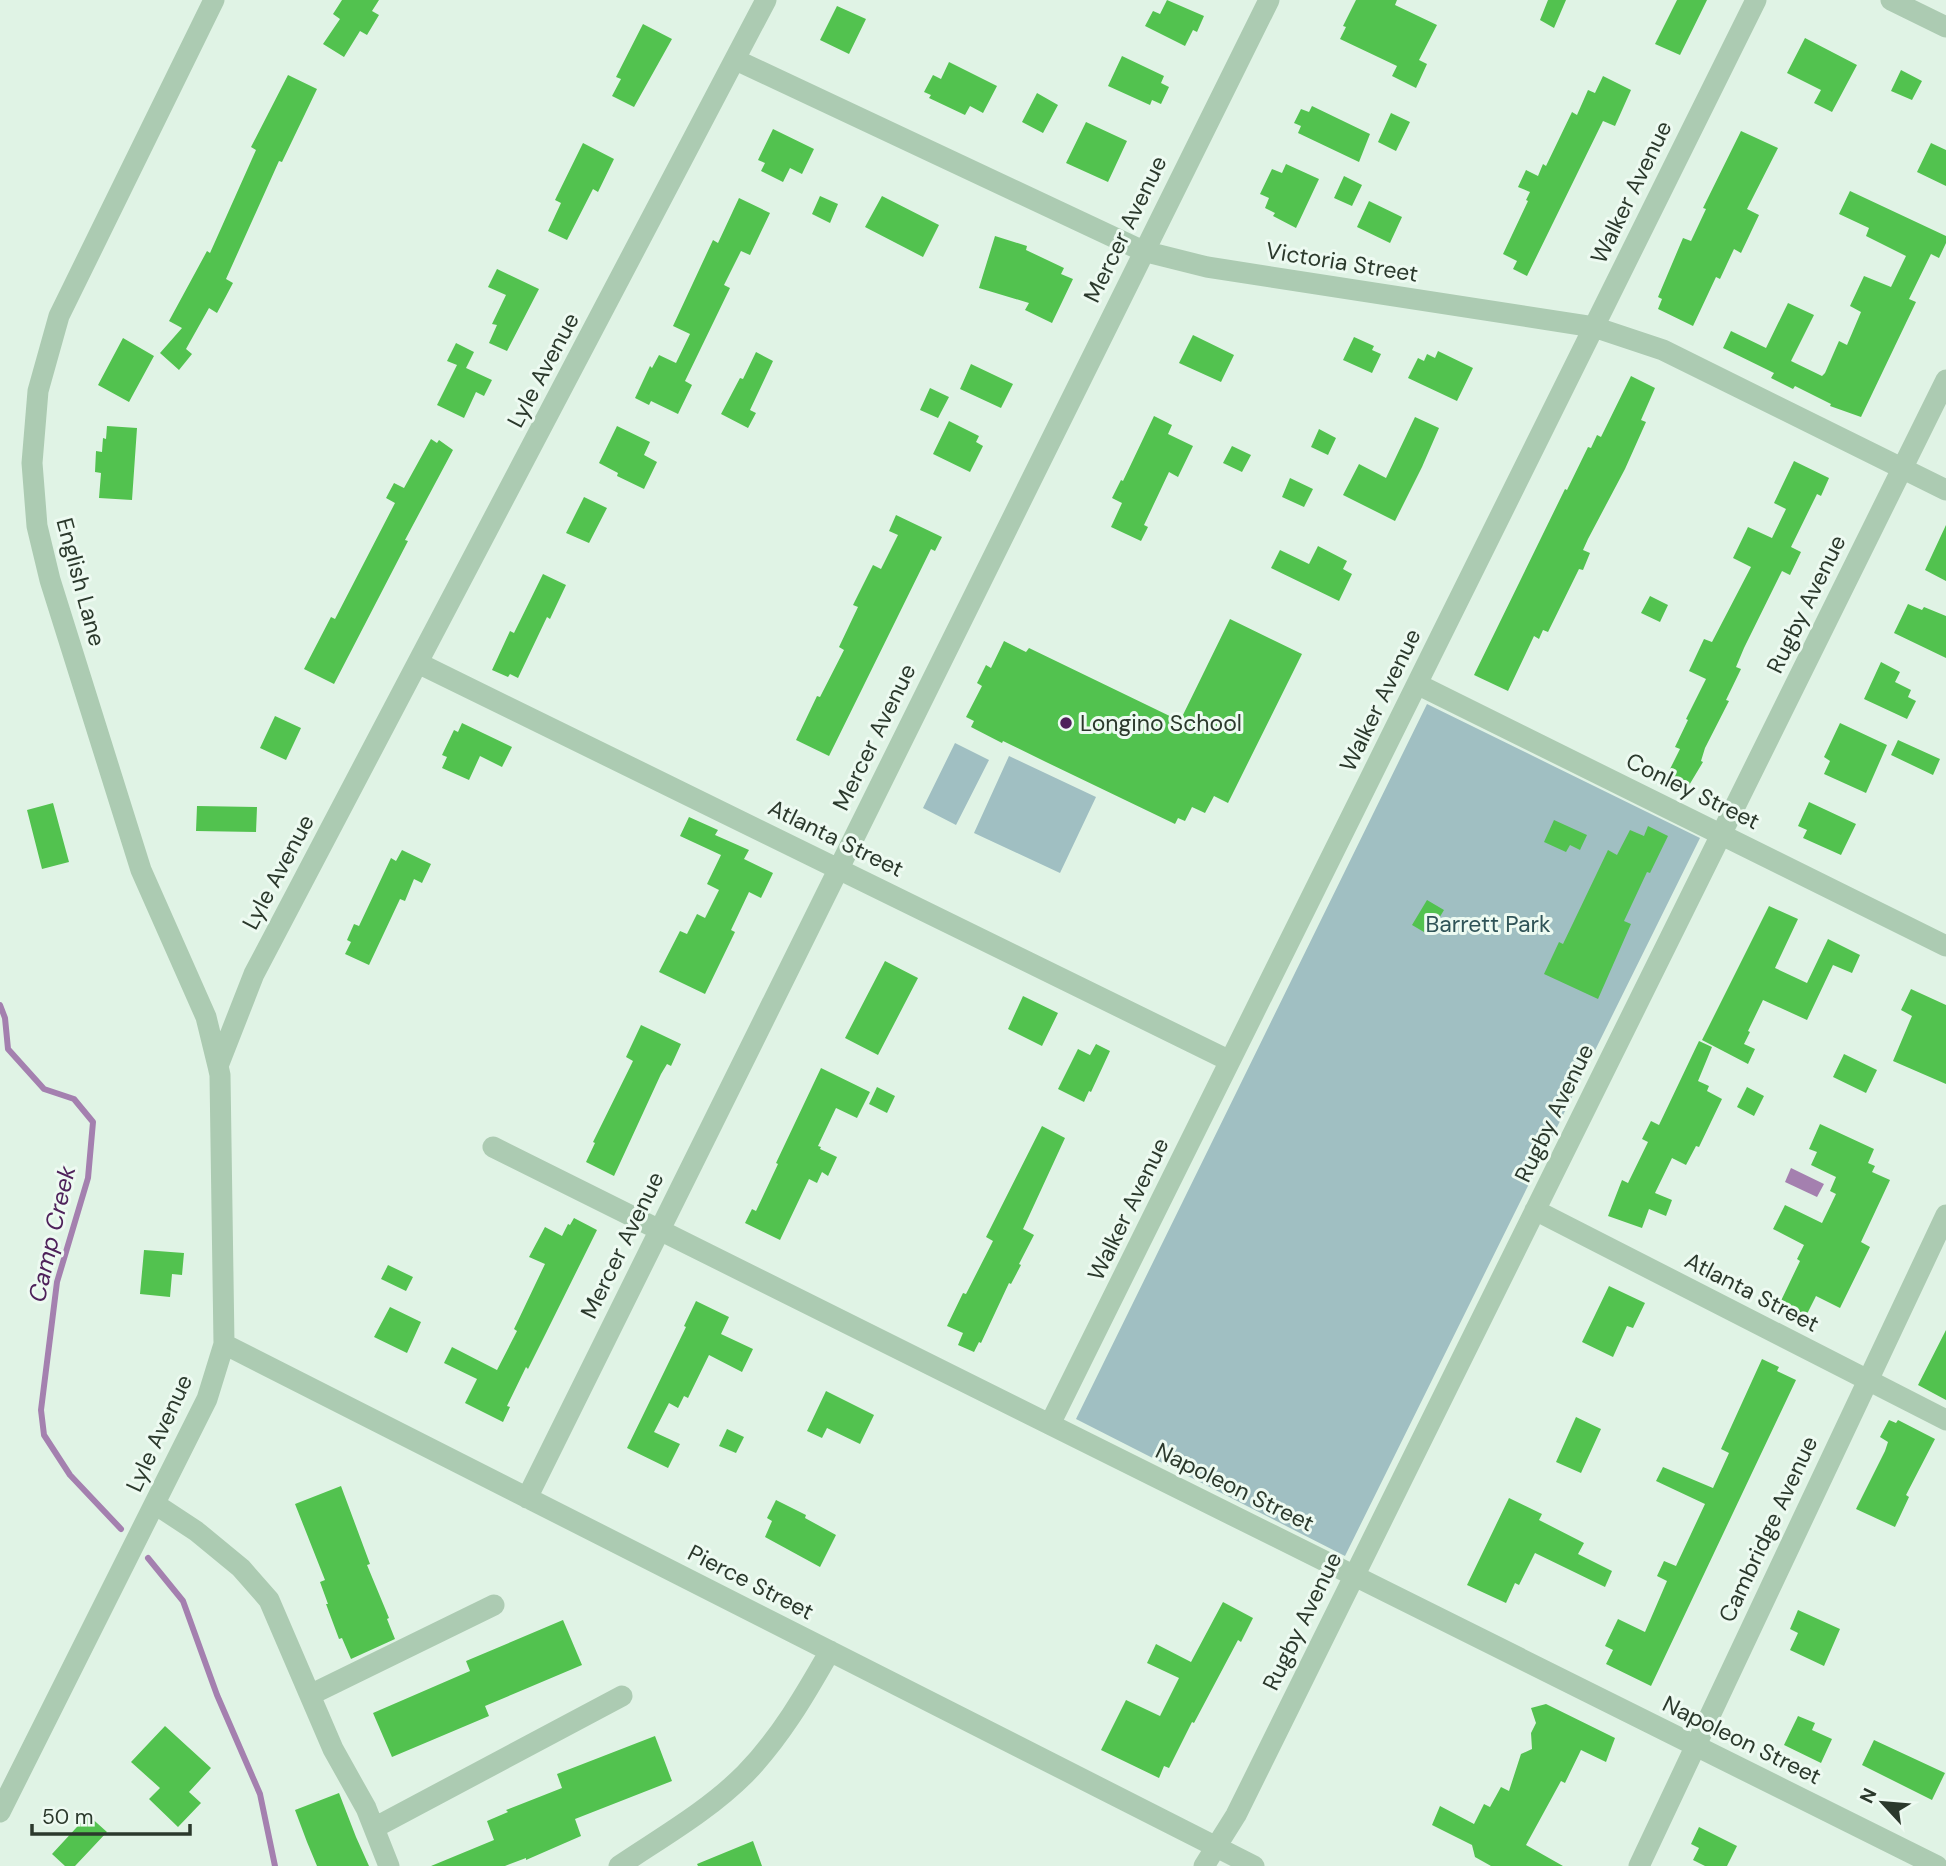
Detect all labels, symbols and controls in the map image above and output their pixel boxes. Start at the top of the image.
street label: Walker Avenue [1583,116,1679,268]
street label: Mercer Avenue [1077,151,1173,307]
street label: Victoria Street [1264,235,1420,289]
street label: Lyle Avenue [500,307,586,433]
street label: English Lane [49,515,113,649]
street label: Rugby Avenue [1760,530,1852,678]
street label: Walker Avenue [1332,624,1428,776]
street label: Mercer Avenue [826,659,922,815]
place label: Longino School [1080,708,1242,738]
marker: Longino School [1058,715,1074,731]
street label: Conley Street [1621,746,1765,836]
street label: Atlanta Street [763,792,909,884]
street label: Lyle Avenue [235,809,321,935]
park label: Barrett Park [1425,909,1551,939]
street label: Rugby Avenue [1508,1039,1600,1187]
street label: Walker Avenue [1080,1133,1176,1285]
water label: Camp Creek [21,1162,82,1305]
street label: Mercer Avenue [574,1167,670,1323]
street label: Atlanta Street [1680,1245,1824,1339]
street label: Lyle Avenue [119,1370,199,1496]
street label: Cambridge Avenue [1712,1431,1824,1627]
street label: Napoleon Street [1151,1436,1319,1538]
street label: Pierce Street [683,1537,819,1627]
street label: Rugby Avenue [1256,1547,1348,1695]
street label: Napoleon Street [1658,1689,1826,1791]
north arrow [1848,1768,1918,1838]
text: N [1854,1784,1882,1807]
scale bar [32,1792,189,1836]
text: 50 m [42,1803,93,1831]

